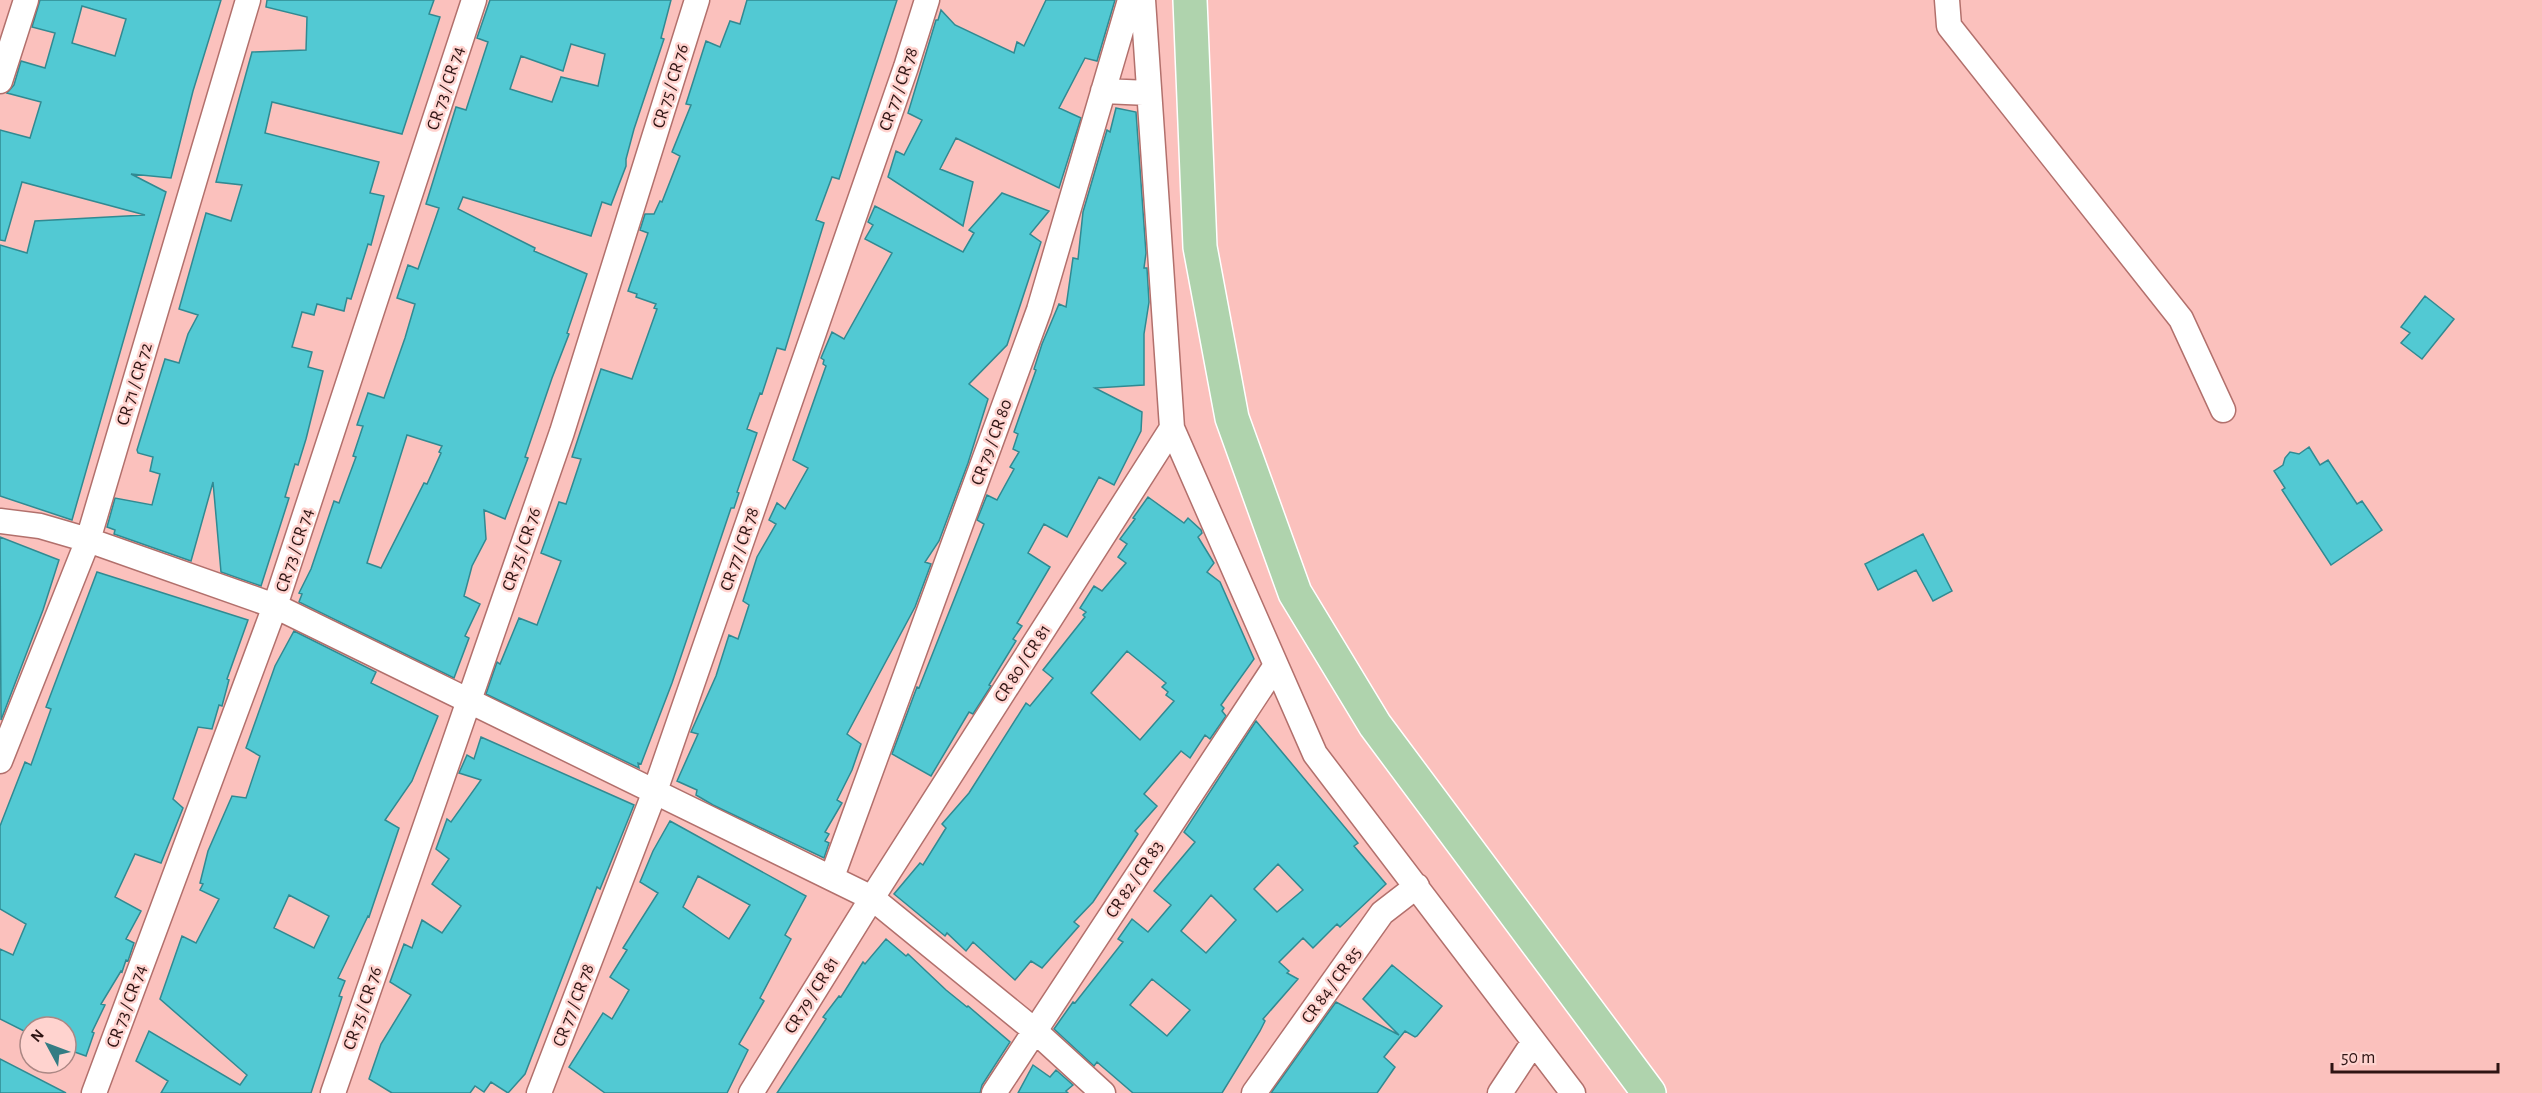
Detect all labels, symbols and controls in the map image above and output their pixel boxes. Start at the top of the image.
street label: CR 75 / CR 76 [650,42,692,130]
street label: CR 73 / CR 74 [424,44,468,132]
street label: CR 77 / CR 78 [876,45,922,133]
street label: CR 71 / CR 72 [114,341,156,428]
street label: CR 79 / CR 80 [968,397,1016,488]
street label: CR 75 / CR 76 [499,505,545,593]
street label: CR 77 / CR 78 [717,505,763,593]
street label: CR 73 / CR 74 [273,506,317,594]
street label: CR 80 / CR 81 [991,622,1054,706]
street label: CR 82 / CR 83 [1103,838,1167,921]
street label: CR 84 / CR 85 [1298,944,1365,1027]
street label: CR 79 / CR 81 [781,954,842,1037]
street label: CR 73 / CR 74 [104,962,150,1050]
street label: CR 77 / CR 78 [550,962,598,1049]
street label: CR 75 / CR 76 [340,964,386,1052]
north arrow [18,1015,78,1075]
text: N [28,1026,47,1045]
scale bar [2332,1036,2498,1074]
text: 50 m [2341,1049,2375,1067]

